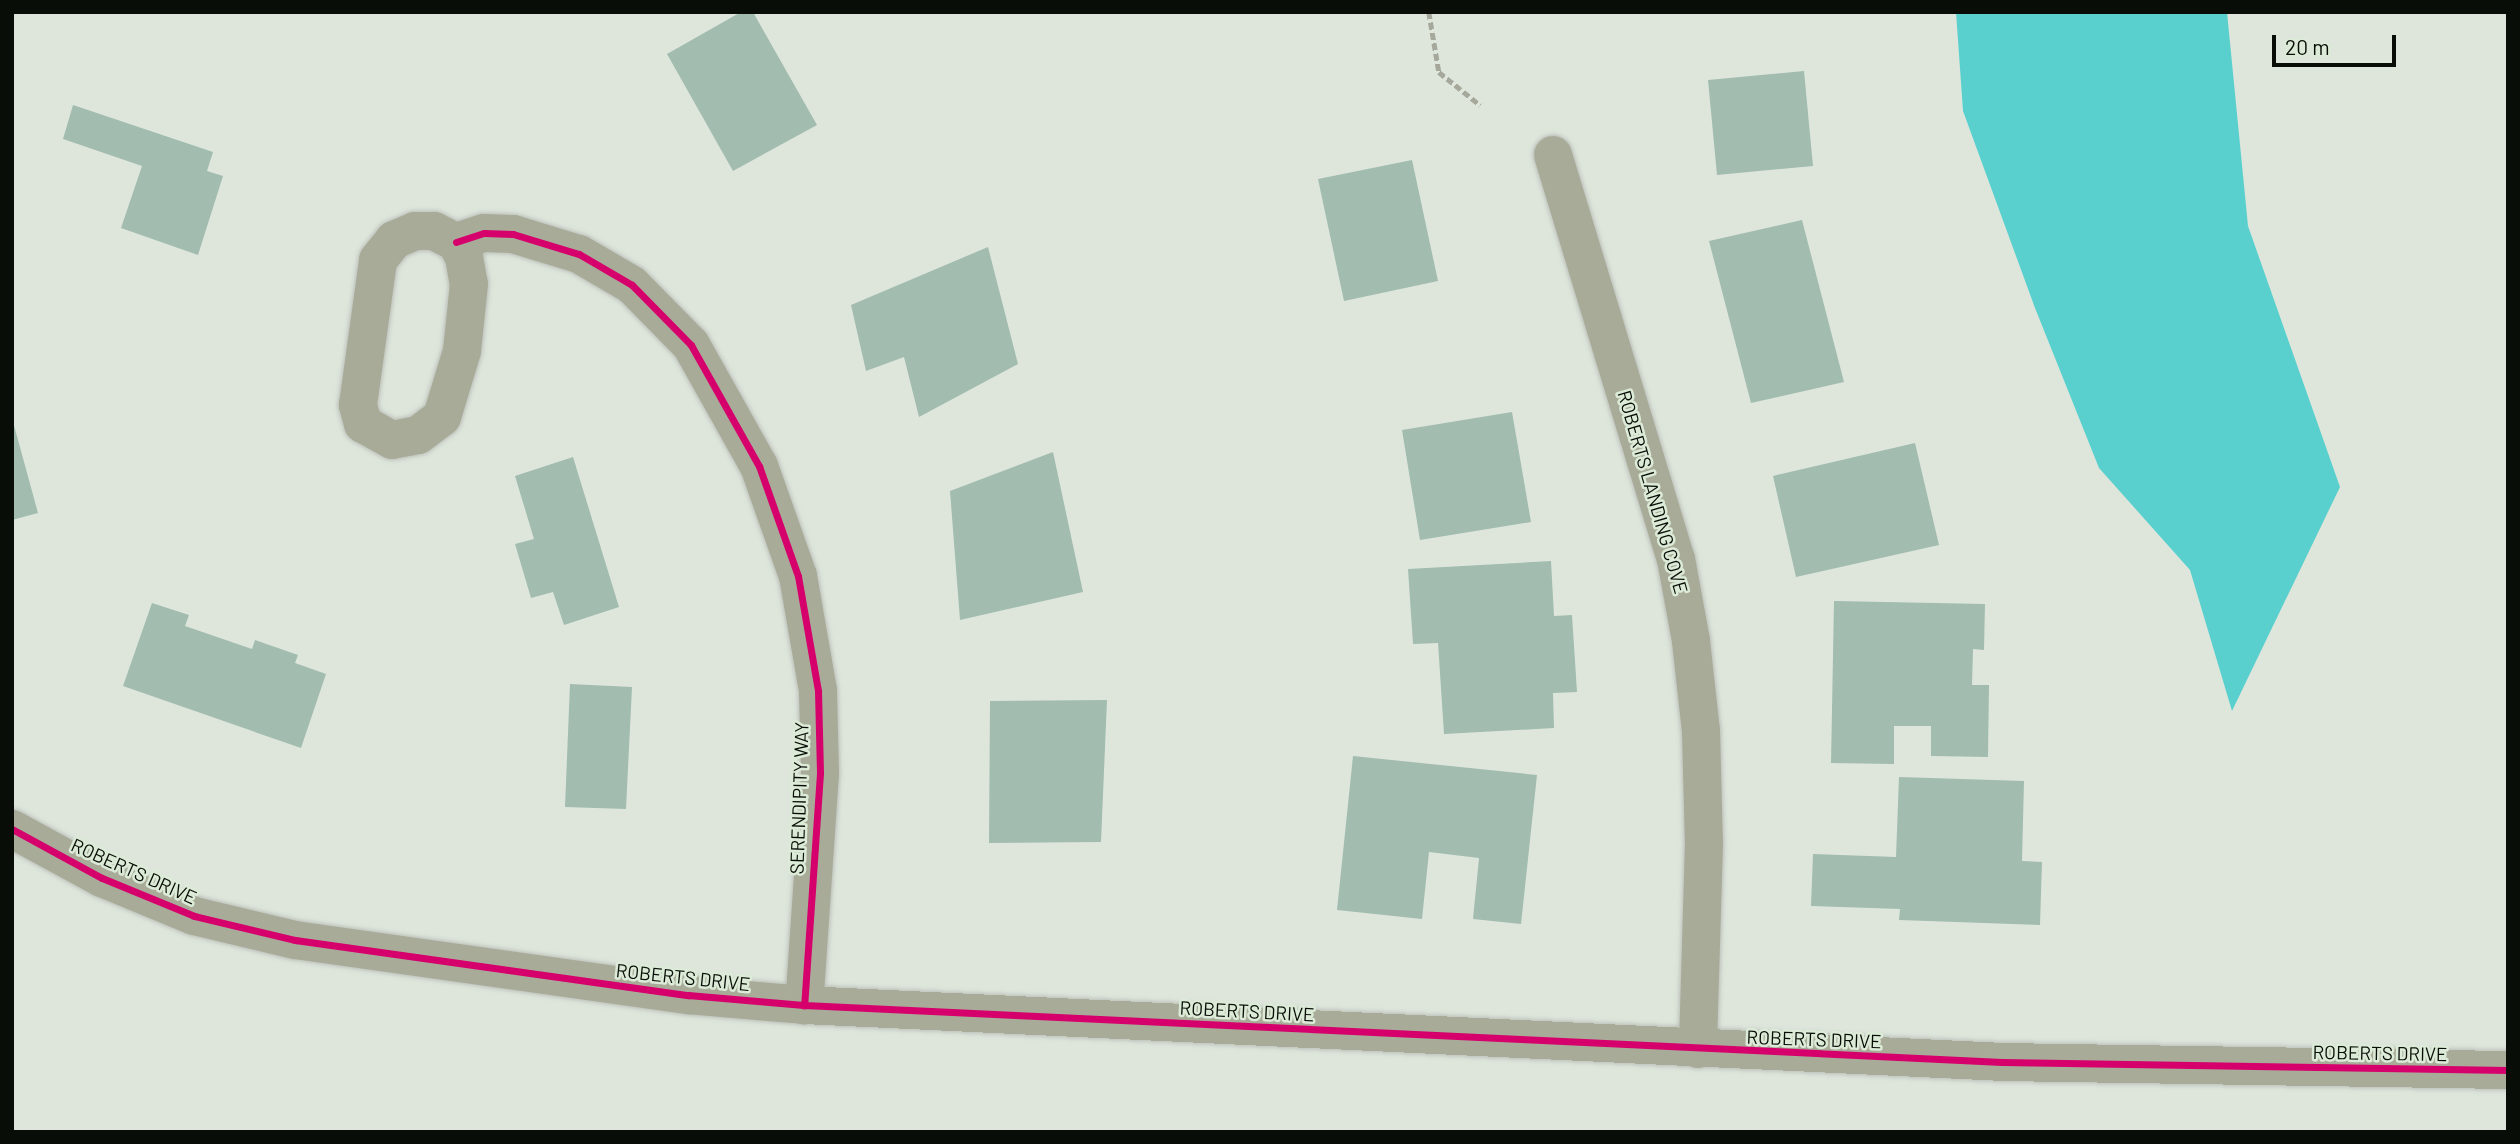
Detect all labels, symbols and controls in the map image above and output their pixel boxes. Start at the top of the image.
scale bar [2275,21,2399,65]
text: 20 m [2285,34,2330,59]
street label: ROBERTS LANDING COVE [1613,388,1693,596]
street label: SERENDIPITY WAY [785,721,813,875]
street label: ROBERTS DRIVE [68,833,200,909]
street label: ROBERTS DRIVE [615,959,751,995]
street label: ROBERTS DRIVE [1179,996,1315,1026]
street label: ROBERTS DRIVE [1746,1025,1882,1053]
street label: ROBERTS DRIVE [2312,1040,2448,1066]

